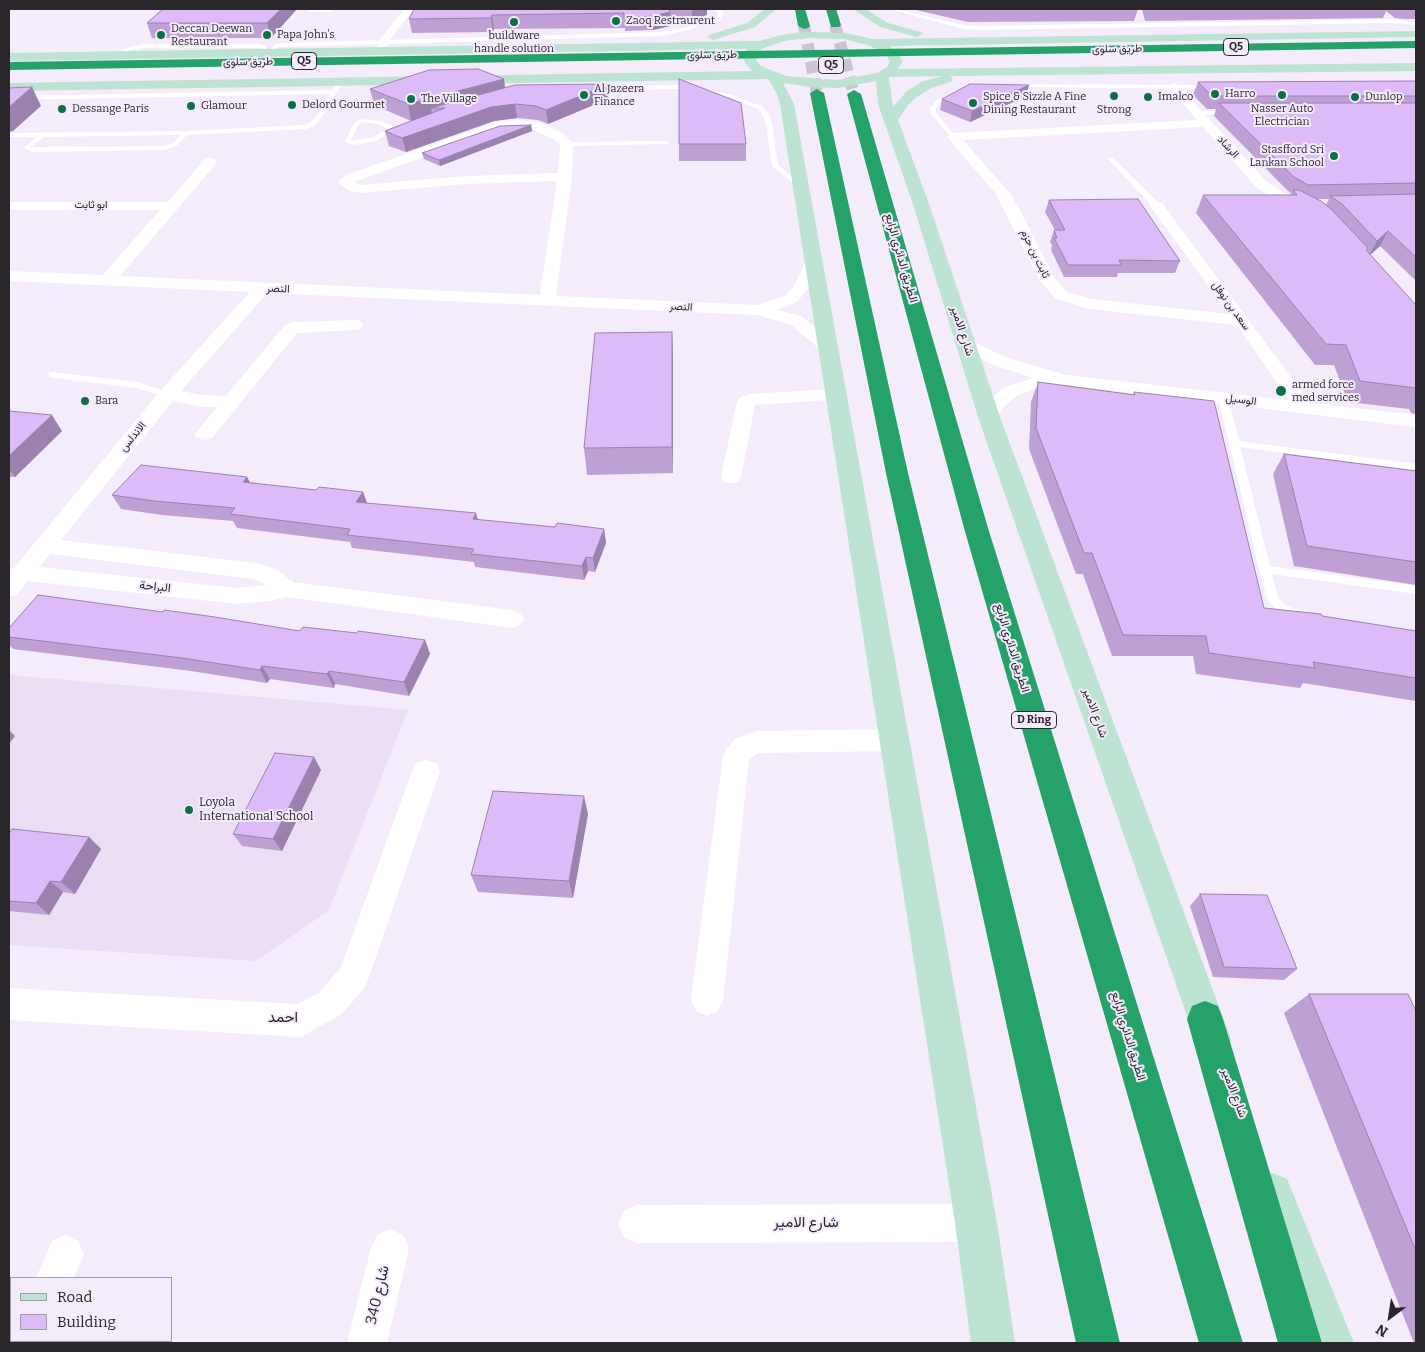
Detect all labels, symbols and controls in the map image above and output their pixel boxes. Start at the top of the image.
place label: Zaoq Restraurent [626,14,715,28]
marker: Zaoq Restraurent [610,15,622,27]
marker: buildware handle solution [508,16,520,28]
place label: Deccan Deewan Restaurant [171,22,252,48]
place label: Papa John's [277,28,334,42]
marker: Deccan Deewan Restaurant [155,29,167,41]
marker: Papa John's [261,29,273,41]
place label: buildware handle solution [474,29,554,55]
road number: Q5 [1224,38,1248,56]
street label: طريق سلوى [1092,42,1142,56]
street label: طريق سلوى [687,48,737,62]
road number: Q5 [292,52,316,70]
street label: طريق سلوى [223,55,273,69]
road number: Q5 [818,56,844,74]
place label: Al Jazeera Finance [594,82,644,108]
place label: Harro [1225,87,1255,101]
marker: Harro [1209,88,1221,100]
marker: Al Jazeera Finance [578,89,590,101]
marker: Nasser Auto Electrician [1276,89,1288,101]
place label: Spice & Sizzle A Fine Dining Restaurant [983,90,1086,116]
marker: Strong [1108,90,1120,102]
place label: Imalco [1158,90,1193,104]
place label: Dunlop [1365,90,1403,104]
marker: Imalco [1142,91,1154,103]
marker: Dunlop [1349,91,1361,103]
place label: The Village [421,92,477,106]
marker: The Village [405,93,417,105]
marker: Spice & Sizzle A Fine Dining Restaurant [967,97,979,109]
place label: Delord Gourmet [302,98,385,112]
place label: Glamour [201,99,247,113]
marker: Delord Gourmet [286,99,298,111]
marker: Glamour [185,100,197,112]
place label: Dessange Paris [72,102,149,116]
place label: Nasser Auto Electrician [1251,102,1313,128]
marker: Dessange Paris [56,103,68,115]
place label: Strong [1097,103,1131,117]
street label: الرشاد [1214,133,1242,161]
place label: Stasfford Sri Lankan School [1249,143,1324,169]
marker: Stasfford Sri Lankan School [1328,150,1340,162]
street label: ابو ثابت [75,198,107,212]
street label: الطريق الدائري الرابع [881,212,921,304]
street label: ثابت بن حزم [1017,227,1053,281]
street label: سعد بن نوفل [1209,279,1253,333]
street label: النصر [266,282,290,296]
street label: النصر [669,300,693,314]
street label: شارع الامير [947,304,977,358]
place label: armed force med services [1292,378,1359,404]
marker: armed force med services [1274,384,1288,398]
street label: الوسيل [1225,392,1257,408]
place label: Bara [95,394,118,408]
marker: Bara [79,395,91,407]
street label: الاندلس [117,419,149,455]
street label: البراحة [139,578,171,596]
street label: الطريق الدائري الرابع [992,602,1032,694]
street label: شارع الامير [1079,686,1111,740]
road number: D Ring [1012,712,1056,728]
place label: Loyola International School [199,796,313,824]
marker: Loyola International School [183,804,195,816]
street label: الطريق الدائري الرابع [1108,990,1148,1082]
street label: احمد [268,1009,298,1027]
street label: شارع الامير [1218,1066,1250,1120]
street label: شارع الامير [774,1214,838,1232]
street label: شارع 340 [362,1264,394,1326]
legend [10,1277,172,1342]
text: Road [57,1288,92,1306]
north arrow [1365,1292,1415,1342]
text: Building [57,1313,116,1331]
text: N [1373,1320,1391,1340]

